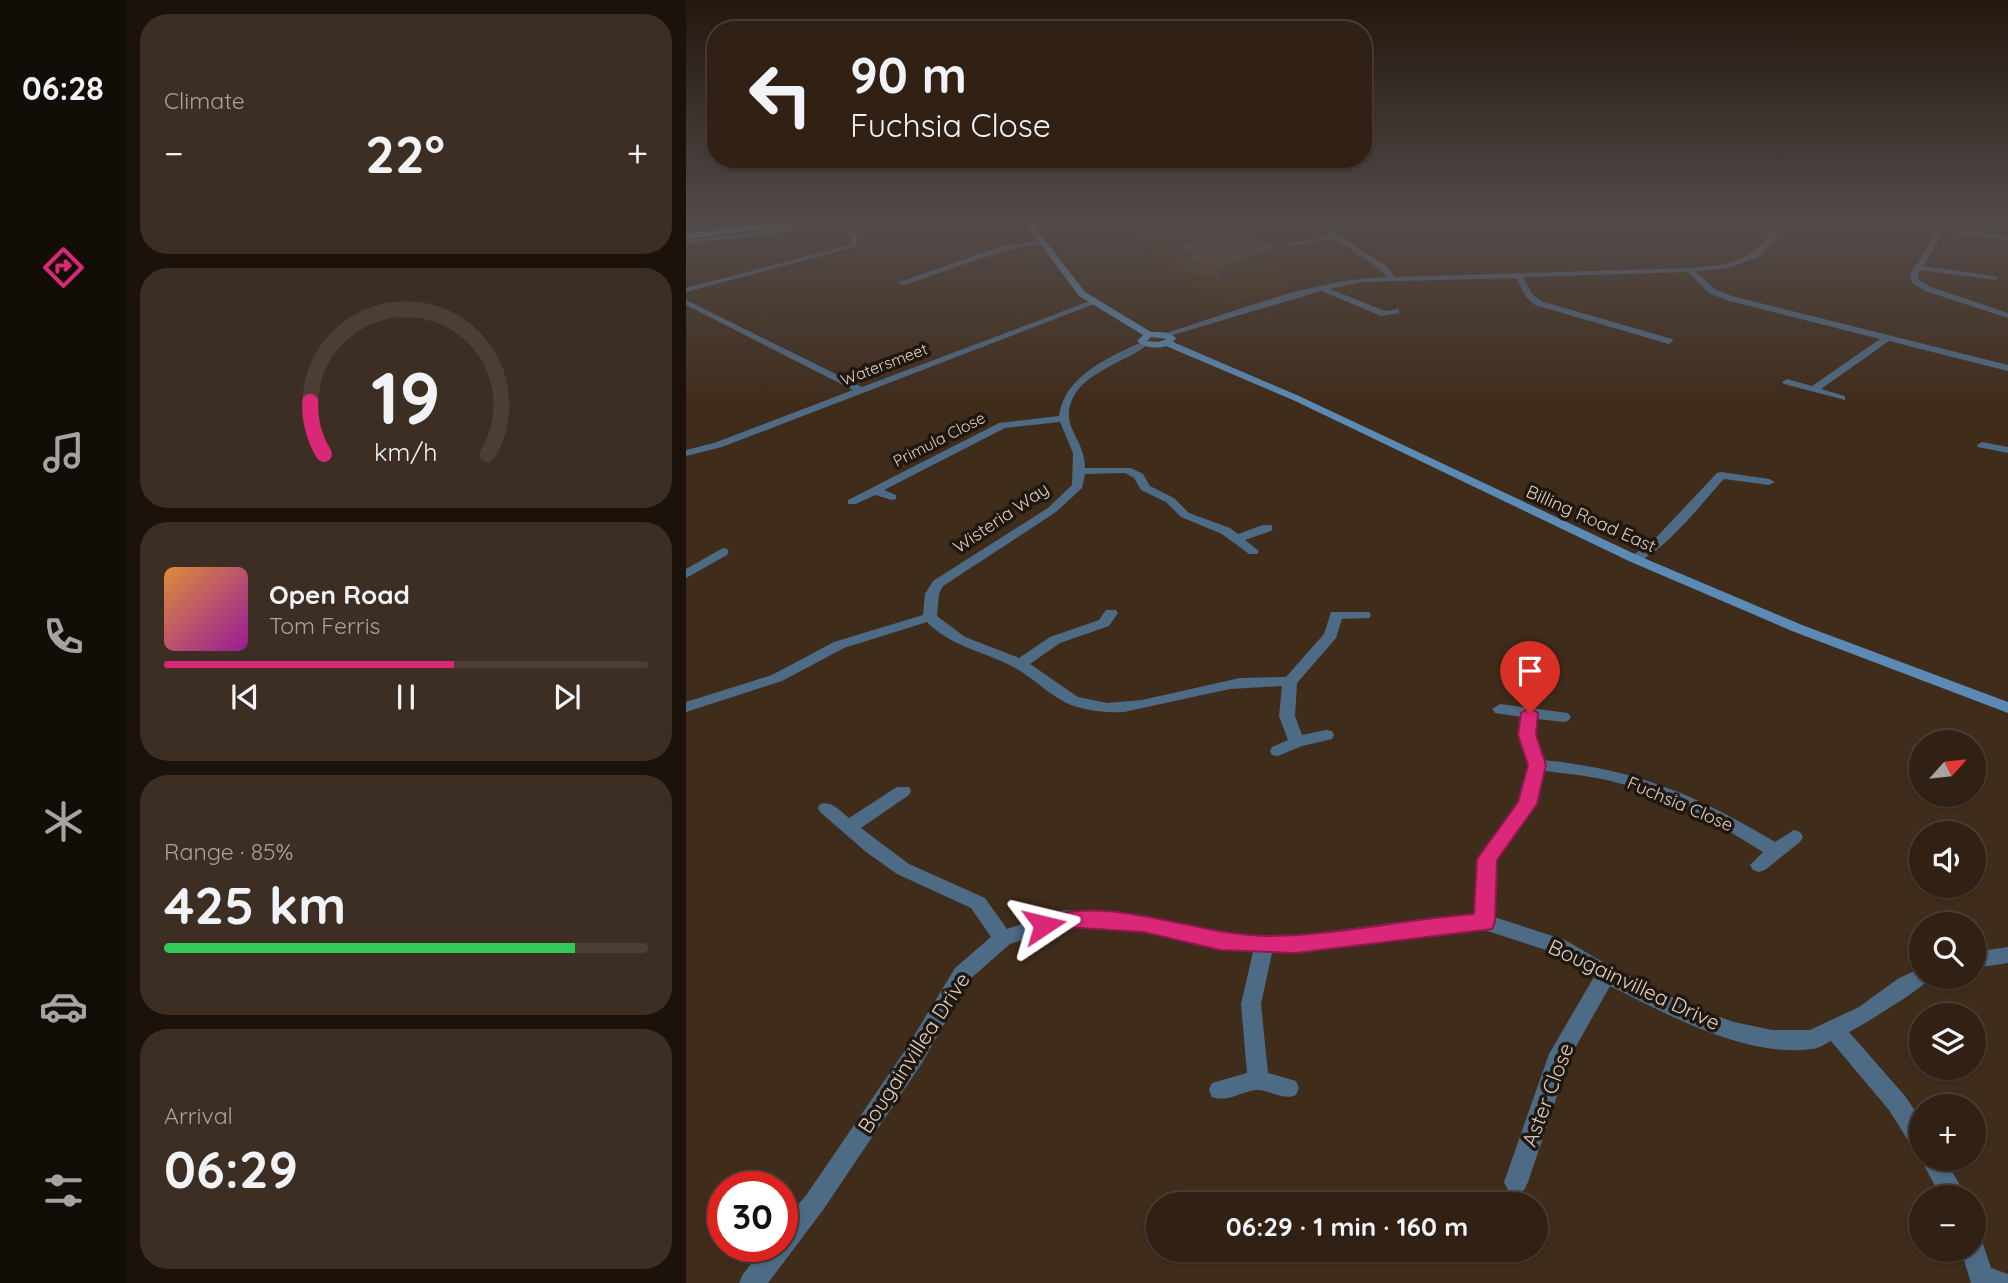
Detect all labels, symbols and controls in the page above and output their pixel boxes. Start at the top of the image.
text: 90 m [850,44,967,105]
icon: left [735,49,826,140]
text: 06:28 [22,68,104,108]
text: Climate [164,86,245,115]
text: Fuchsia Close [850,105,1051,145]
text: 22° [365,121,445,186]
text: − [164,129,184,177]
text: + [627,129,648,177]
icon: directions [39,243,88,292]
street label: Watersmeet [838,338,930,390]
text: 19 [371,351,441,442]
street label: Primula Close [890,407,988,471]
icon: music [39,428,88,477]
text: km/h [374,435,438,466]
street label: Wisteria Way [948,477,1053,558]
street label: Billing Road East [1523,480,1660,557]
text: Open Road [269,578,410,611]
text: Tom Ferris [269,611,380,640]
icon: phone [39,612,88,661]
pin [1500,641,1560,713]
icon: arrive [1511,652,1549,690]
icon: previous [226,678,264,716]
icon: pause [387,678,425,716]
icon: next [548,678,586,716]
north arrow [1909,730,1986,807]
map controls [1909,730,1986,1262]
street label: Fuchsia Close [1624,771,1737,836]
icon: climate [39,797,88,846]
button: sound [1909,821,1986,898]
text: Range · 85% [164,837,293,866]
text: 425 km [164,872,346,937]
position arrow [1007,888,1081,962]
button: search [1909,912,1986,989]
street label: Bougainvillea Drive [1544,933,1724,1035]
street label: Bougainvillea Drive [852,967,975,1138]
icon: car [39,982,88,1031]
button: layers [1909,1003,1986,1080]
street label: Aster Close [1515,1039,1579,1150]
button: + [1909,1094,1986,1171]
text: Arrival [164,1101,233,1130]
text: 06:29 [164,1136,298,1201]
icon: filters [39,1166,88,1215]
speed limit sign: 30 [707,1171,798,1262]
button: − [1909,1185,1986,1262]
text: 06:29 · 1 min · 160 m [1226,1210,1468,1243]

